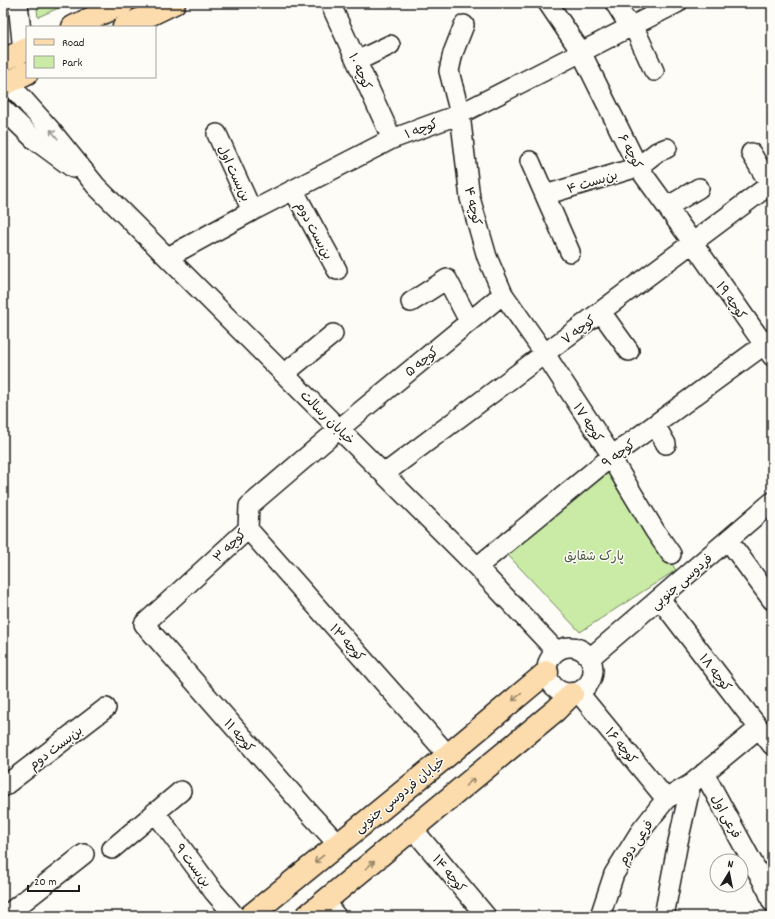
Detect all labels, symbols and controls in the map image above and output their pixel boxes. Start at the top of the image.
legend [26,26,156,78]
text: Road [62,35,84,52]
street label: کوچه ۱۰ [342,51,375,94]
text: Park [62,55,83,72]
street label: کوچه ۱ [403,115,442,145]
one-way arrow [50,129,58,140]
street label: کوچه ۶ [612,131,646,173]
street label: بن‌بست اول [211,143,254,205]
street label: بن‌بست ۴ [565,167,620,200]
street label: کوچه ۴ [458,185,485,228]
street label: بن‌بست دوم [290,199,336,264]
street label: کوچه ۱۹ [710,279,750,325]
street label: کوچه ۷ [558,312,601,350]
street label: کوچه ۵ [402,343,444,382]
street label: خیابان رسالت [295,387,358,450]
street label: کوچه ۱۷ [567,400,607,447]
street label: کوچه ۹ [599,436,641,474]
street label: کوچه ۳ [210,526,252,568]
park label: پارک شقایق [564,548,624,567]
street label: فردوسی جنوبی [647,551,718,615]
street label: کوچه ۱۳ [324,621,368,667]
street label: کوچه ۱۸ [693,651,735,697]
one-way arrow [512,693,523,702]
street label: کوچه ۱۱ [218,716,258,758]
street label: بن‌بست دوم [25,722,88,776]
street label: کوچه ۱۶ [599,724,641,769]
street label: خیابان فردوسی جنوبی [351,753,450,839]
one-way arrow [465,777,475,786]
street label: فرعی اول [705,792,745,843]
street label: فرعی دوم [615,817,659,870]
street label: بن‌بست ۹ [169,841,215,892]
street label: کوچه ۱۴ [427,852,470,898]
north arrow [709,853,749,893]
one-way arrow [314,855,325,864]
text: N [726,857,735,874]
one-way arrow [364,860,375,869]
scale bar [28,867,79,893]
text: 20 m [34,874,57,891]

